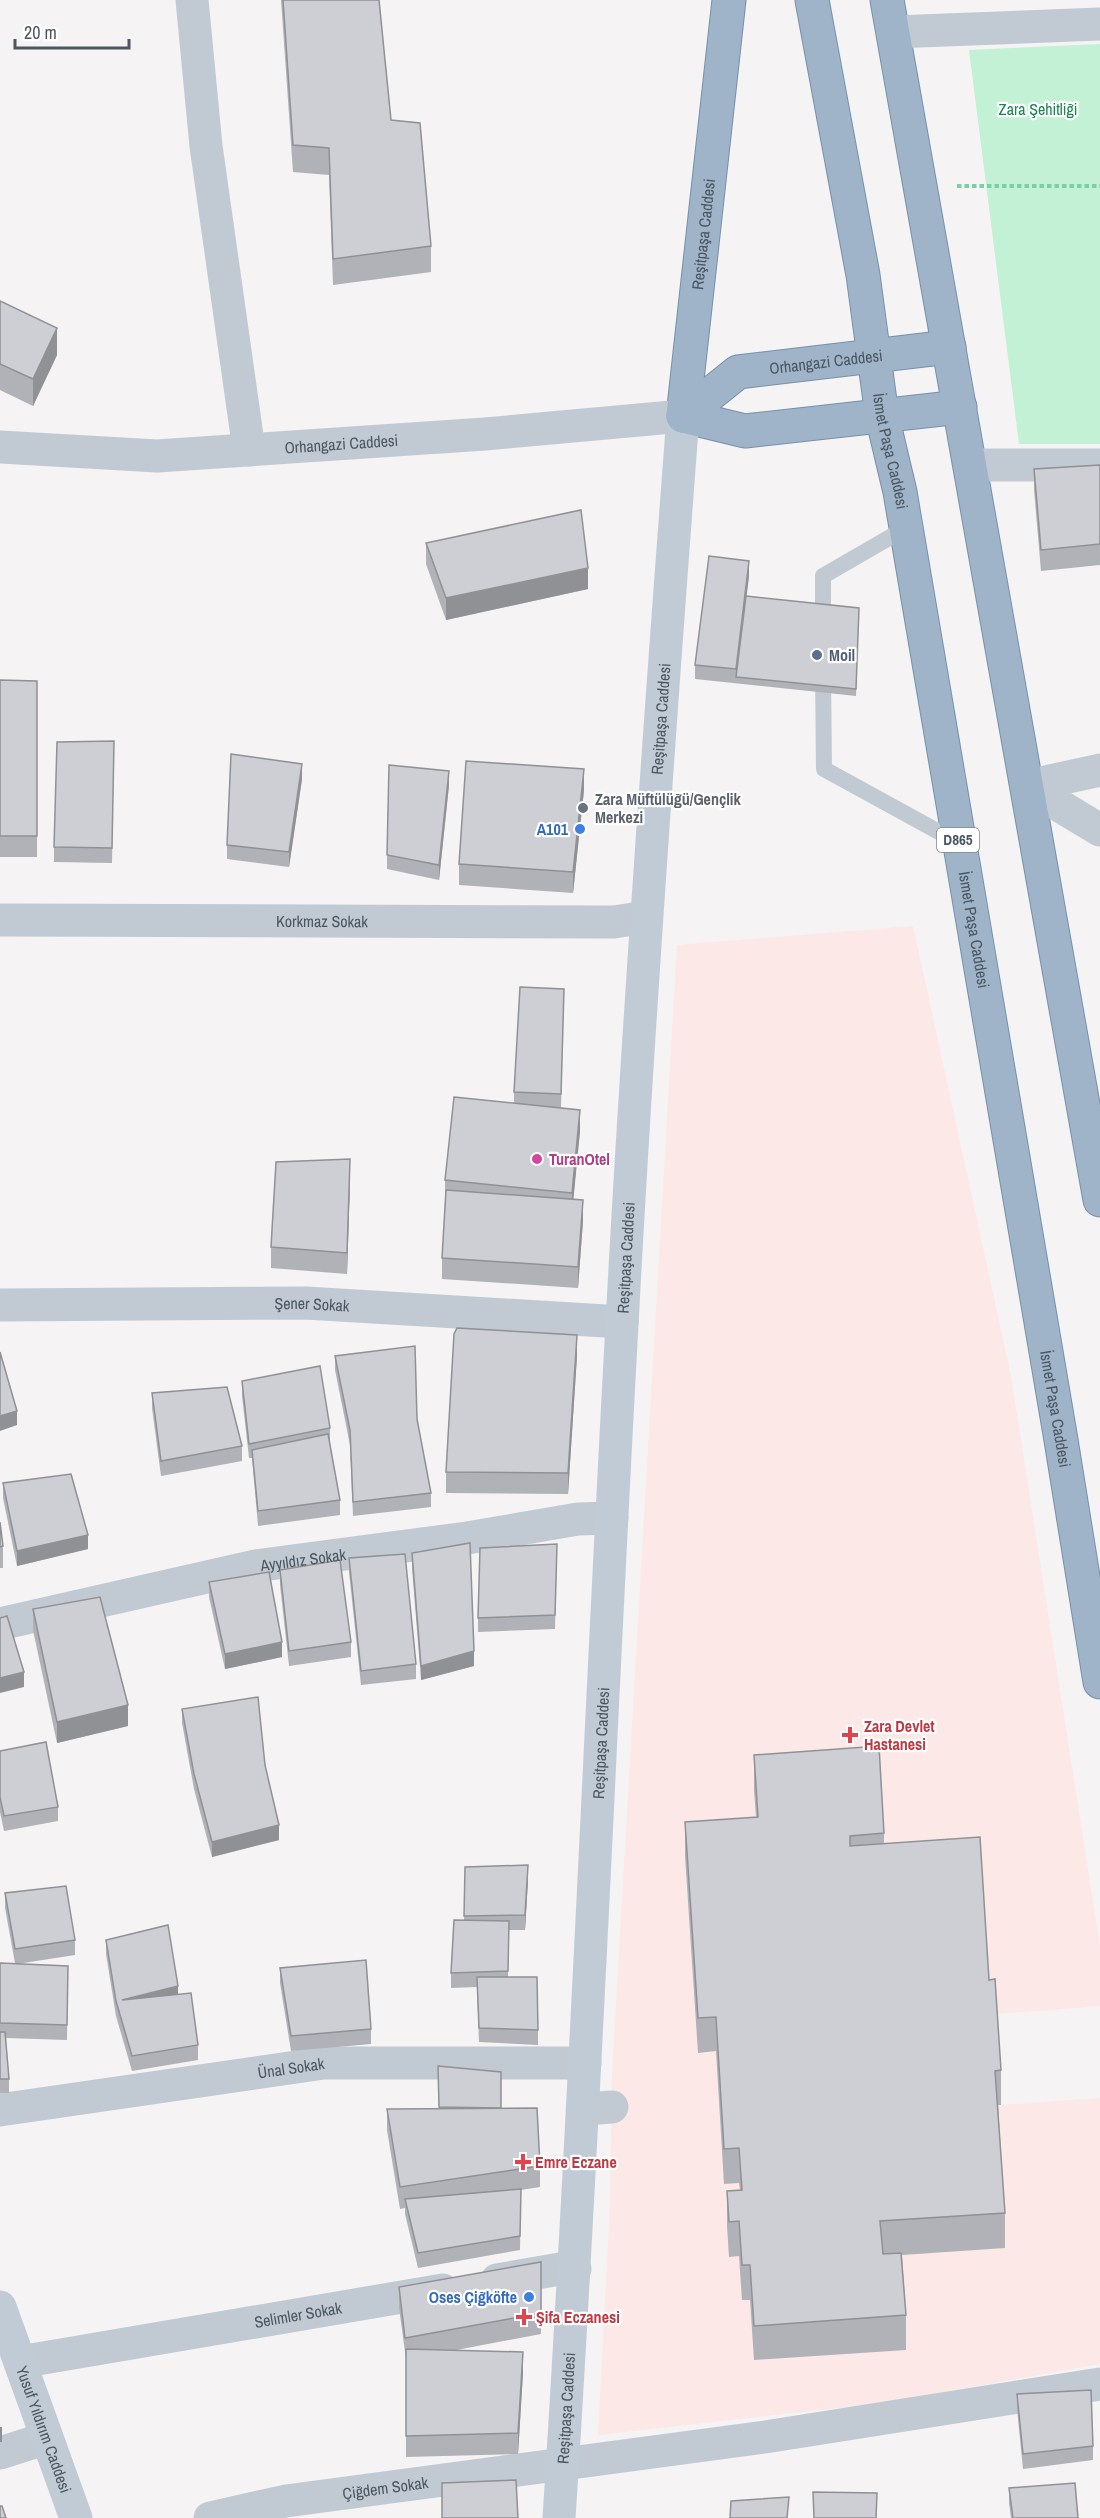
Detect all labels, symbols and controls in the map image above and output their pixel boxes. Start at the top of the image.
scale bar [15,12,129,50]
text: 20 m [24,20,57,45]
park label: Zara Şehitliği [999,98,1077,120]
street label: Reşitpaşa Caddesi [686,177,720,291]
street label: Orhangazi Caddesi [768,344,884,379]
street label: İsmet Paşa Caddesi [868,392,914,511]
street label: Orhangazi Caddesi [284,429,399,458]
place label: Moil [829,644,855,666]
marker: Moil [810,648,824,662]
street label: Reşitpaşa Caddesi [646,662,676,775]
place label: Zara Müftülüğü/Gençlik Merkezi [595,788,742,828]
marker: Zara Müftülüğü/Gençlik Merkezi [576,801,590,815]
place label: A101 [537,818,569,840]
marker: A101 [573,822,587,836]
road number: D865 [937,828,979,852]
street label: İsmet Paşa Caddesi [954,870,995,990]
street label: Korkmaz Sokak [276,910,368,932]
place label: TuranOtel [549,1148,610,1170]
marker: TuranOtel [530,1152,544,1166]
street label: Reşitpaşa Caddesi [612,1201,640,1314]
street label: Şener Sokak [274,1292,351,1317]
street label: İsmet Paşa Caddesi [1035,1349,1076,1469]
street label: Ayyıldız Sokak [258,1543,348,1576]
street label: Reşitpaşa Caddesi [587,1687,614,1799]
place label: Zara Devlet Hastanesi [864,1715,935,1755]
marker: Zara Devlet Hastanesi [841,1726,859,1744]
street label: Ünal Sokak [256,2052,326,2083]
place label: Emre Eczane [535,2151,617,2173]
marker: Emre Eczane [516,2155,530,2169]
place label: Oses Çiğköfte [429,2286,517,2308]
marker: Oses Çiğköfte [522,2290,536,2304]
street label: Selimler Sokak [253,2296,344,2333]
place label: Şifa Eczanesi [536,2306,620,2328]
marker: Şifa Eczanesi [517,2310,531,2324]
street label: Reşitpaşa Caddesi [551,2352,580,2465]
street label: Yusuf Yıldırım Caddesi [11,2363,77,2496]
street label: Çiğdem Sokak [341,2471,430,2504]

